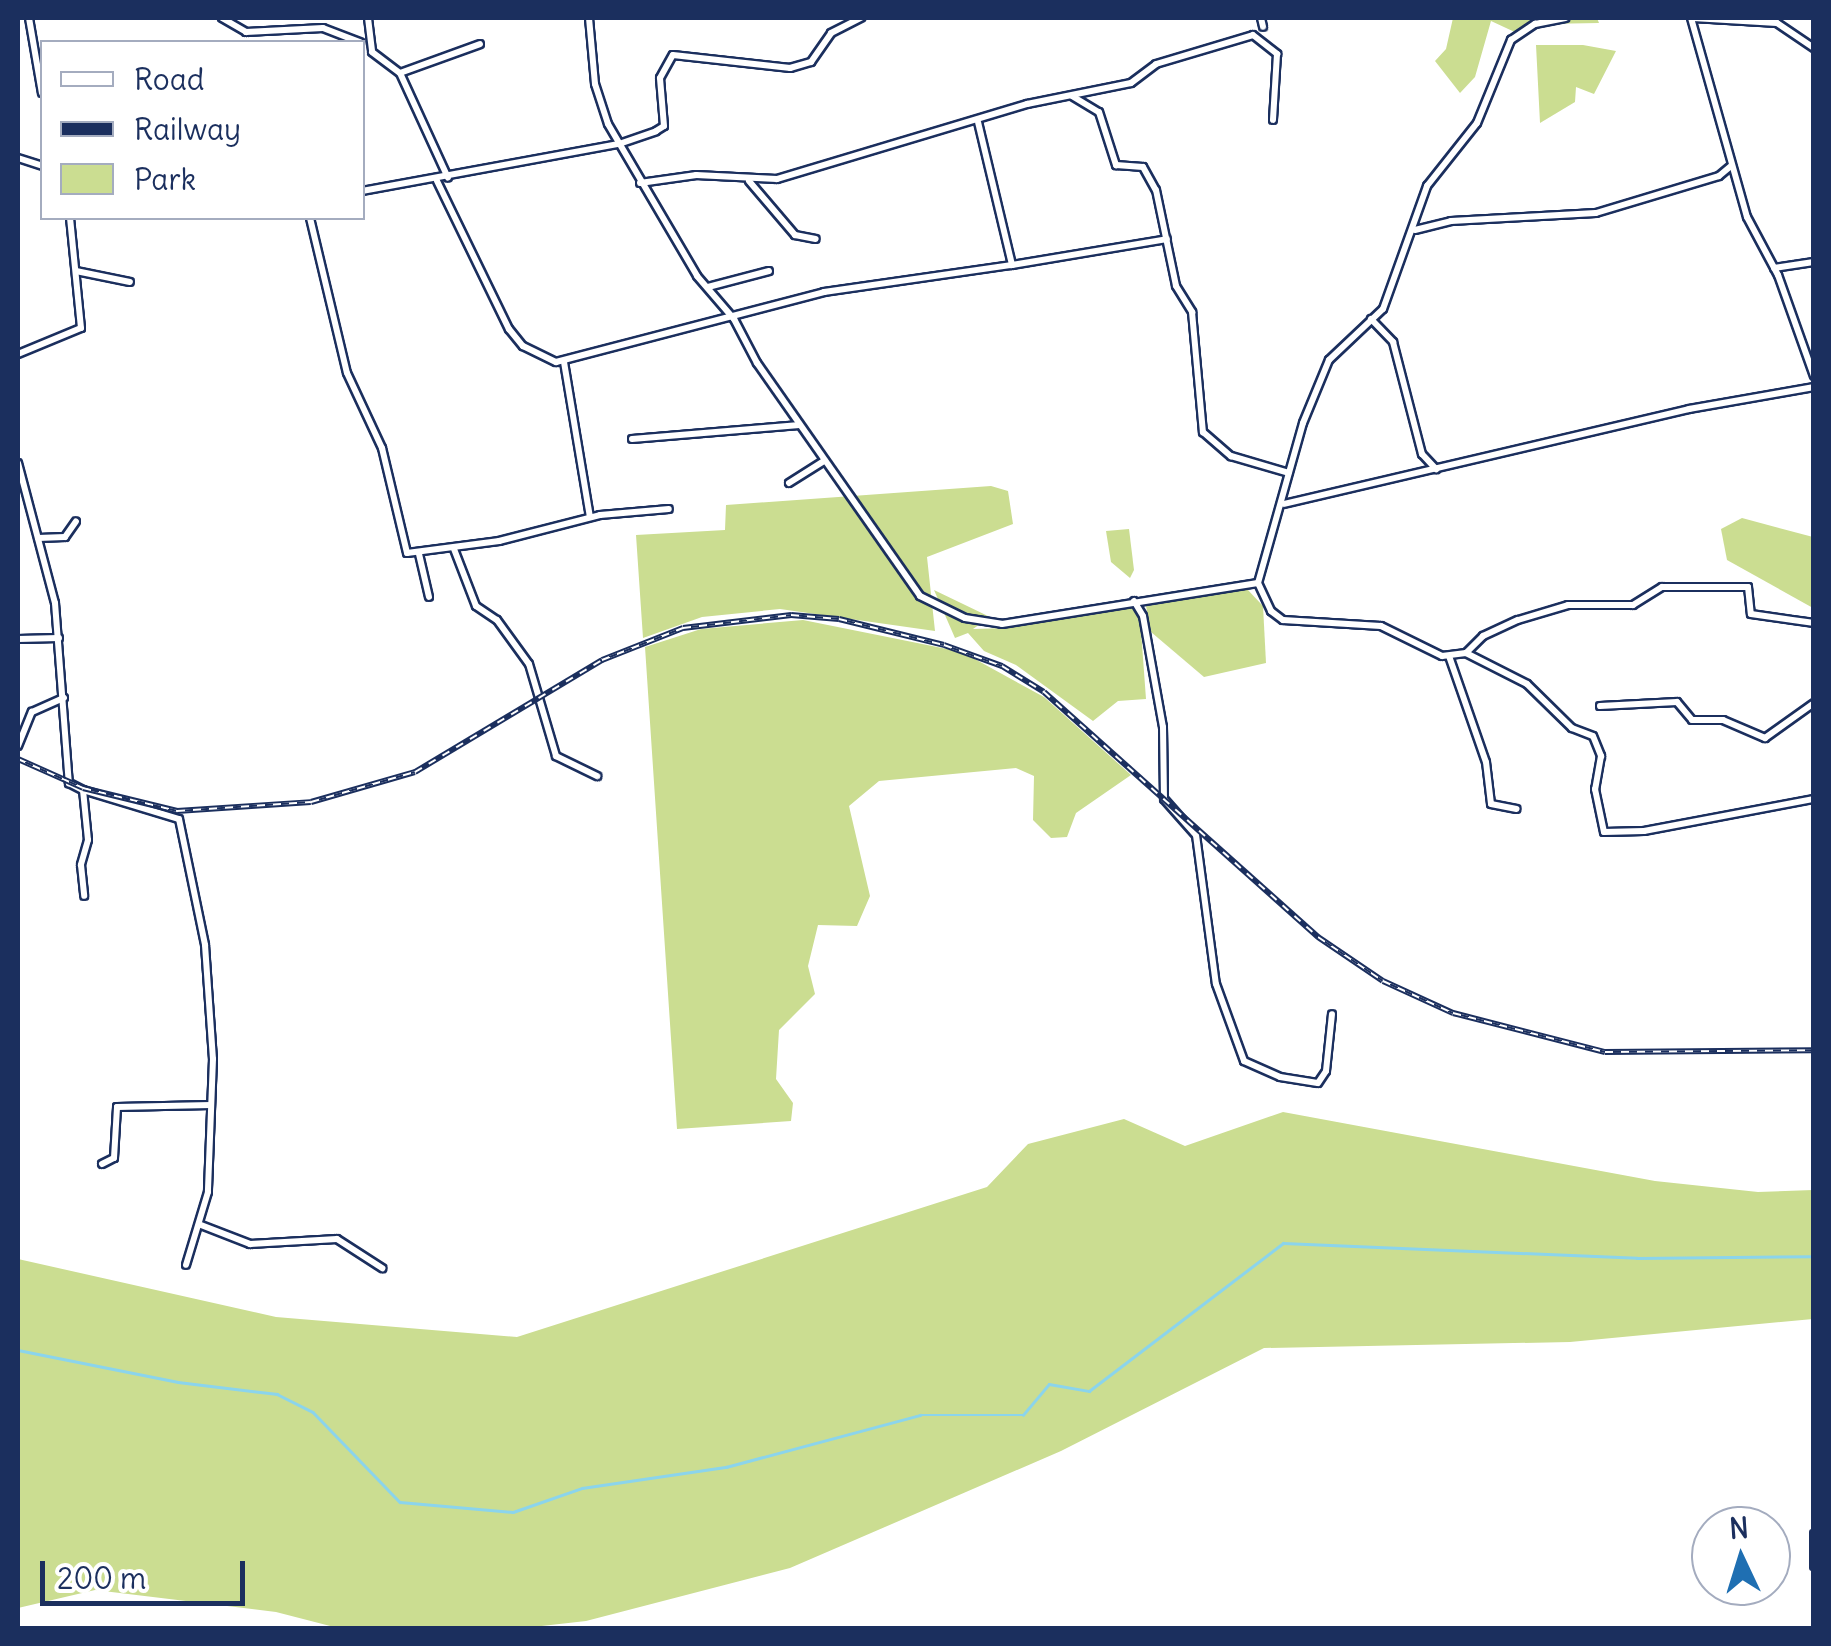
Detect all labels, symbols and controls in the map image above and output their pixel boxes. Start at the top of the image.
legend [40,40,365,220]
text: Road [134,60,204,98]
text: Railway [134,110,241,148]
text: Park [134,160,196,198]
north arrow [1691,1506,1791,1606]
text: N [1728,1509,1750,1547]
scale bar [45,1541,250,1603]
text: 200 m [57,1559,146,1597]

